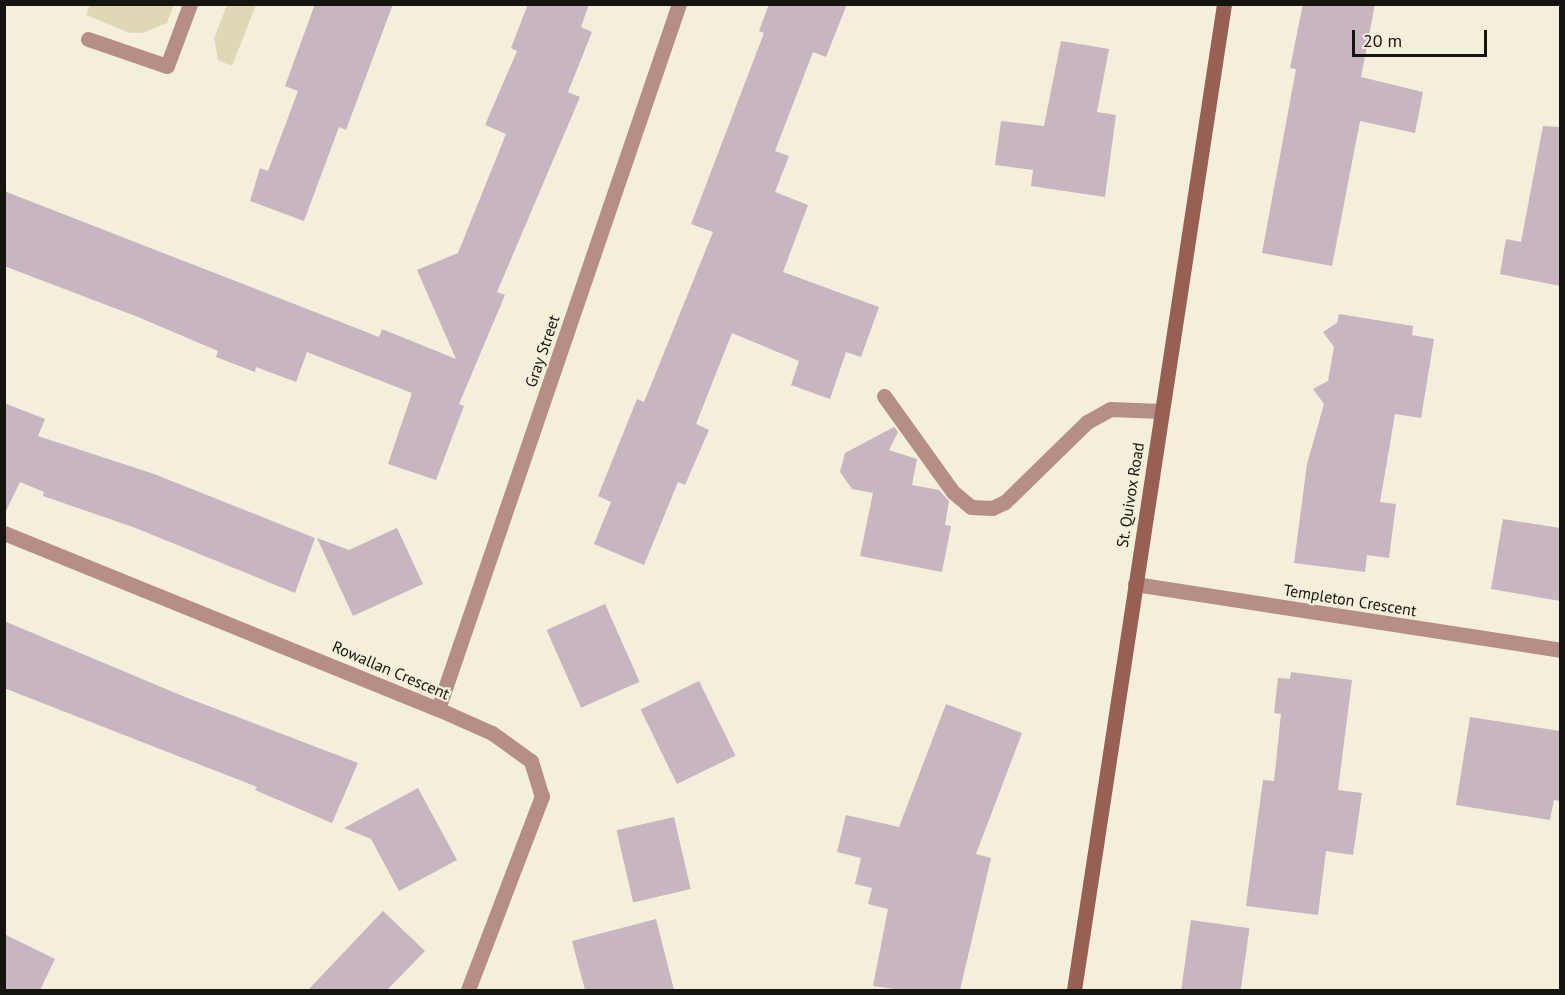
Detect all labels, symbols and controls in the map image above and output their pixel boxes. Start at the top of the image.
scale bar [1355,18,1490,56]
text: 20 m [1363,29,1402,52]
street label: Gray Street [521,312,563,390]
street label: St. Quivox Road [1112,440,1148,550]
street label: Templeton Crescent [1282,580,1418,620]
street label: Rowallan Crescent [330,637,452,703]

